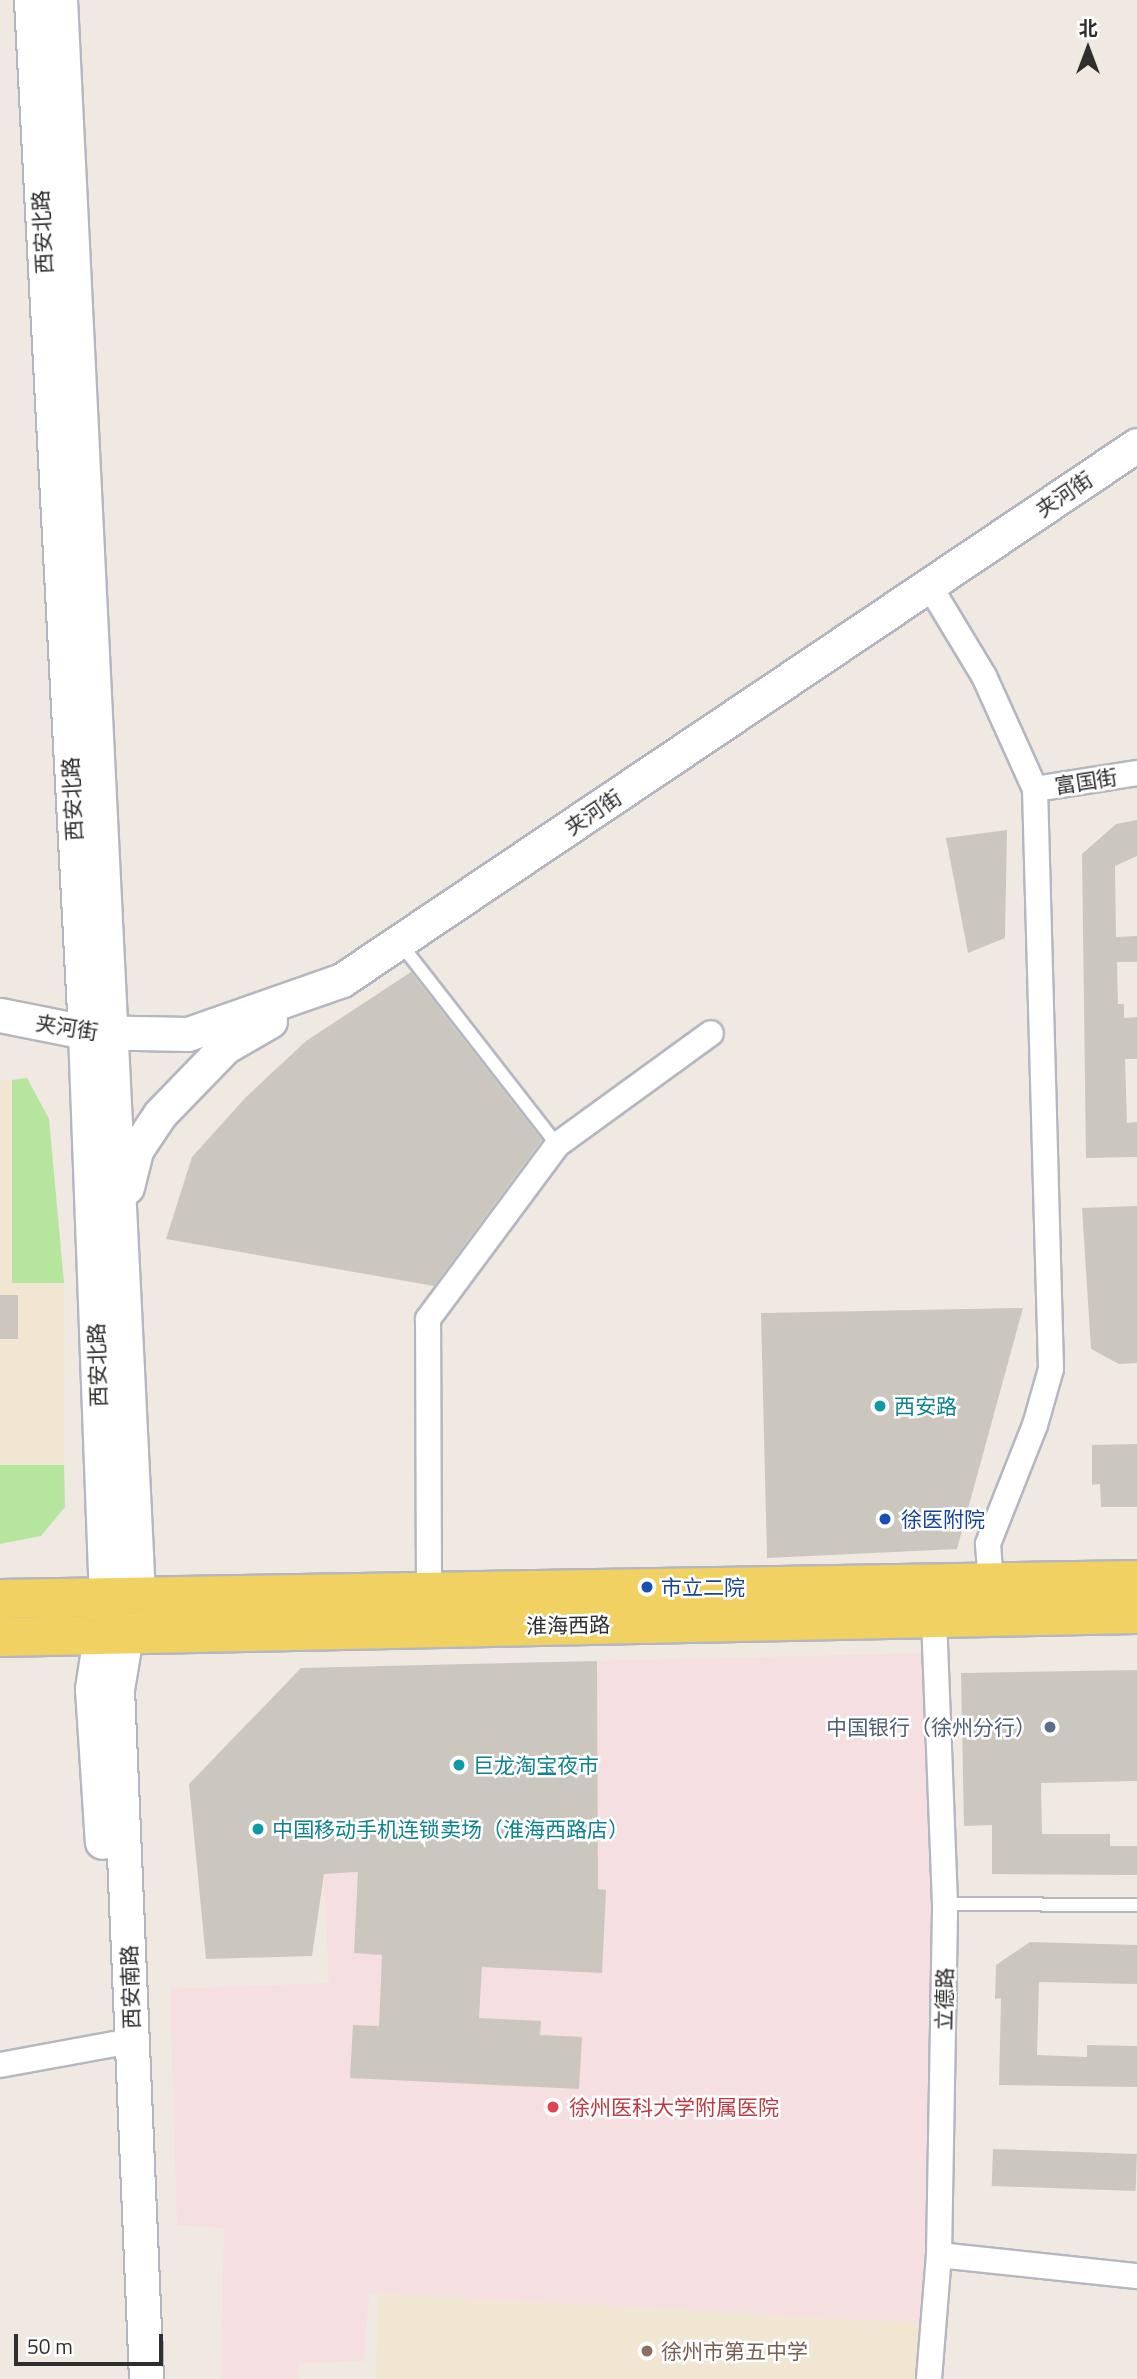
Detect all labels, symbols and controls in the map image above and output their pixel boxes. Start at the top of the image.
text: 北 [1078,13,1098,42]
north arrow [1053,14,1123,84]
street label: 西安北路 [27,189,57,275]
street label: 夹河街 [1031,466,1097,522]
street label: 西安北路 [57,756,87,842]
street label: 富国街 [1053,764,1119,798]
street label: 夹河街 [560,784,626,840]
street label: 夹河街 [34,1010,100,1044]
street label: 西安北路 [83,1323,111,1407]
place label: 西安路 [894,1393,957,1419]
marker: 西安路 [872,1398,888,1414]
place label: 徐医附院 [901,1506,985,1532]
marker: 徐医附院 [875,1509,895,1529]
place label: 市立二院 [661,1574,745,1600]
marker: 市立二院 [639,1579,655,1595]
street label: 淮海西路 [526,1612,610,1638]
place label: 中国银行（徐州分行） [826,1714,1036,1740]
marker: 中国银行（徐州分行） [1042,1719,1058,1735]
place label: 巨龙淘宝夜市 [473,1752,599,1778]
marker: 巨龙淘宝夜市 [451,1757,467,1773]
place label: 中国移动手机连锁卖场（淮海西路店） [272,1816,629,1842]
marker: 中国移动手机连锁卖场（淮海西路店） [250,1821,266,1837]
street label: 西安南路 [116,1945,144,2029]
street label: 立德路 [931,1967,957,2031]
place label: 徐州医科大学附属医院 [569,2094,779,2120]
marker: 徐州医科大学附属医院 [543,2097,563,2117]
scale bar [18,2320,166,2364]
text: 50 m [27,2330,73,2362]
place label: 徐州市第五中学 [661,2338,808,2364]
marker: 徐州市第五中学 [639,2343,655,2359]

